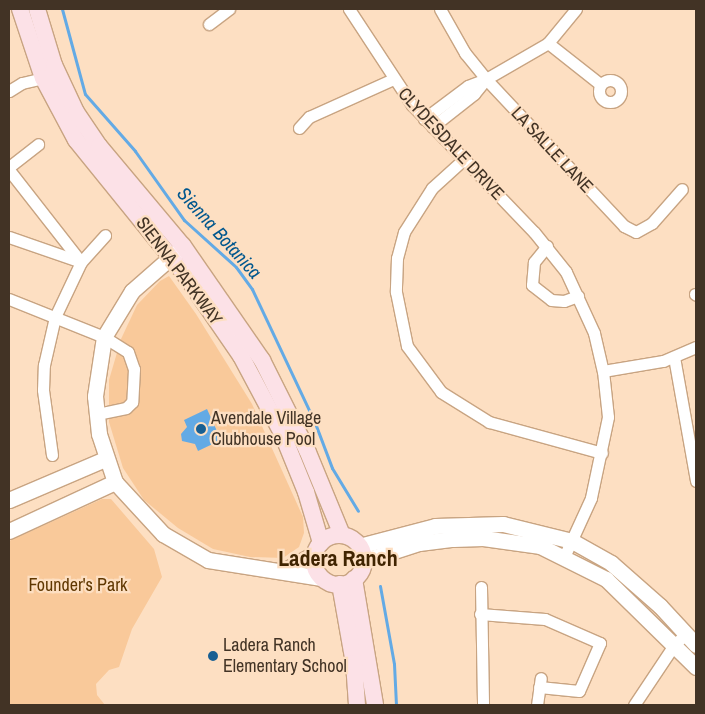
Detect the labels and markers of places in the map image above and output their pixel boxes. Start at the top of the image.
place label: Avendale Village Clubhouse Pool [211,408,321,450]
marker: Avendale Village Clubhouse Pool [195,423,207,435]
place label: Ladera Ranch Elementary School [223,635,347,678]
marker: Ladera Ranch Elementary School [207,650,219,662]

